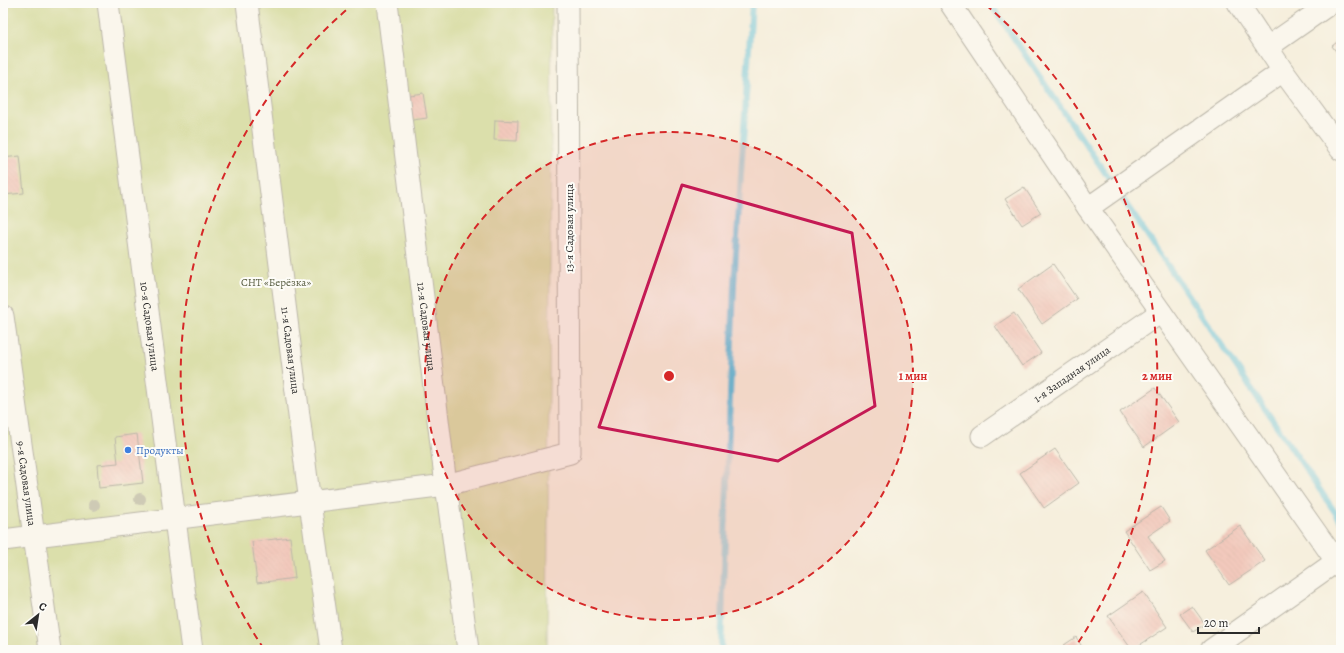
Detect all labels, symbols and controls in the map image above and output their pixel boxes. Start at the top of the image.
street label: 13-я Садовая улица [562,183,577,272]
park label: СНТ «Берёзка» [241,275,311,290]
street label: 10-я Садовая улица [136,281,163,373]
street label: 12-я Садовая улица [413,281,439,373]
street label: 11-я Садовая улица [277,306,303,396]
street label: 1-я Западная улица [1031,342,1114,406]
text: 1 мин [899,368,927,384]
text: 2 мин [1142,368,1172,384]
centre of rings [662,369,676,383]
street label: 9-я Садовая улица [13,440,40,528]
place label: Продукты [136,443,183,458]
marker: Продукты [123,445,133,455]
north arrow [18,595,58,635]
text: С [36,599,50,615]
scale bar [1198,609,1259,635]
text: 20 m [1204,615,1228,631]

